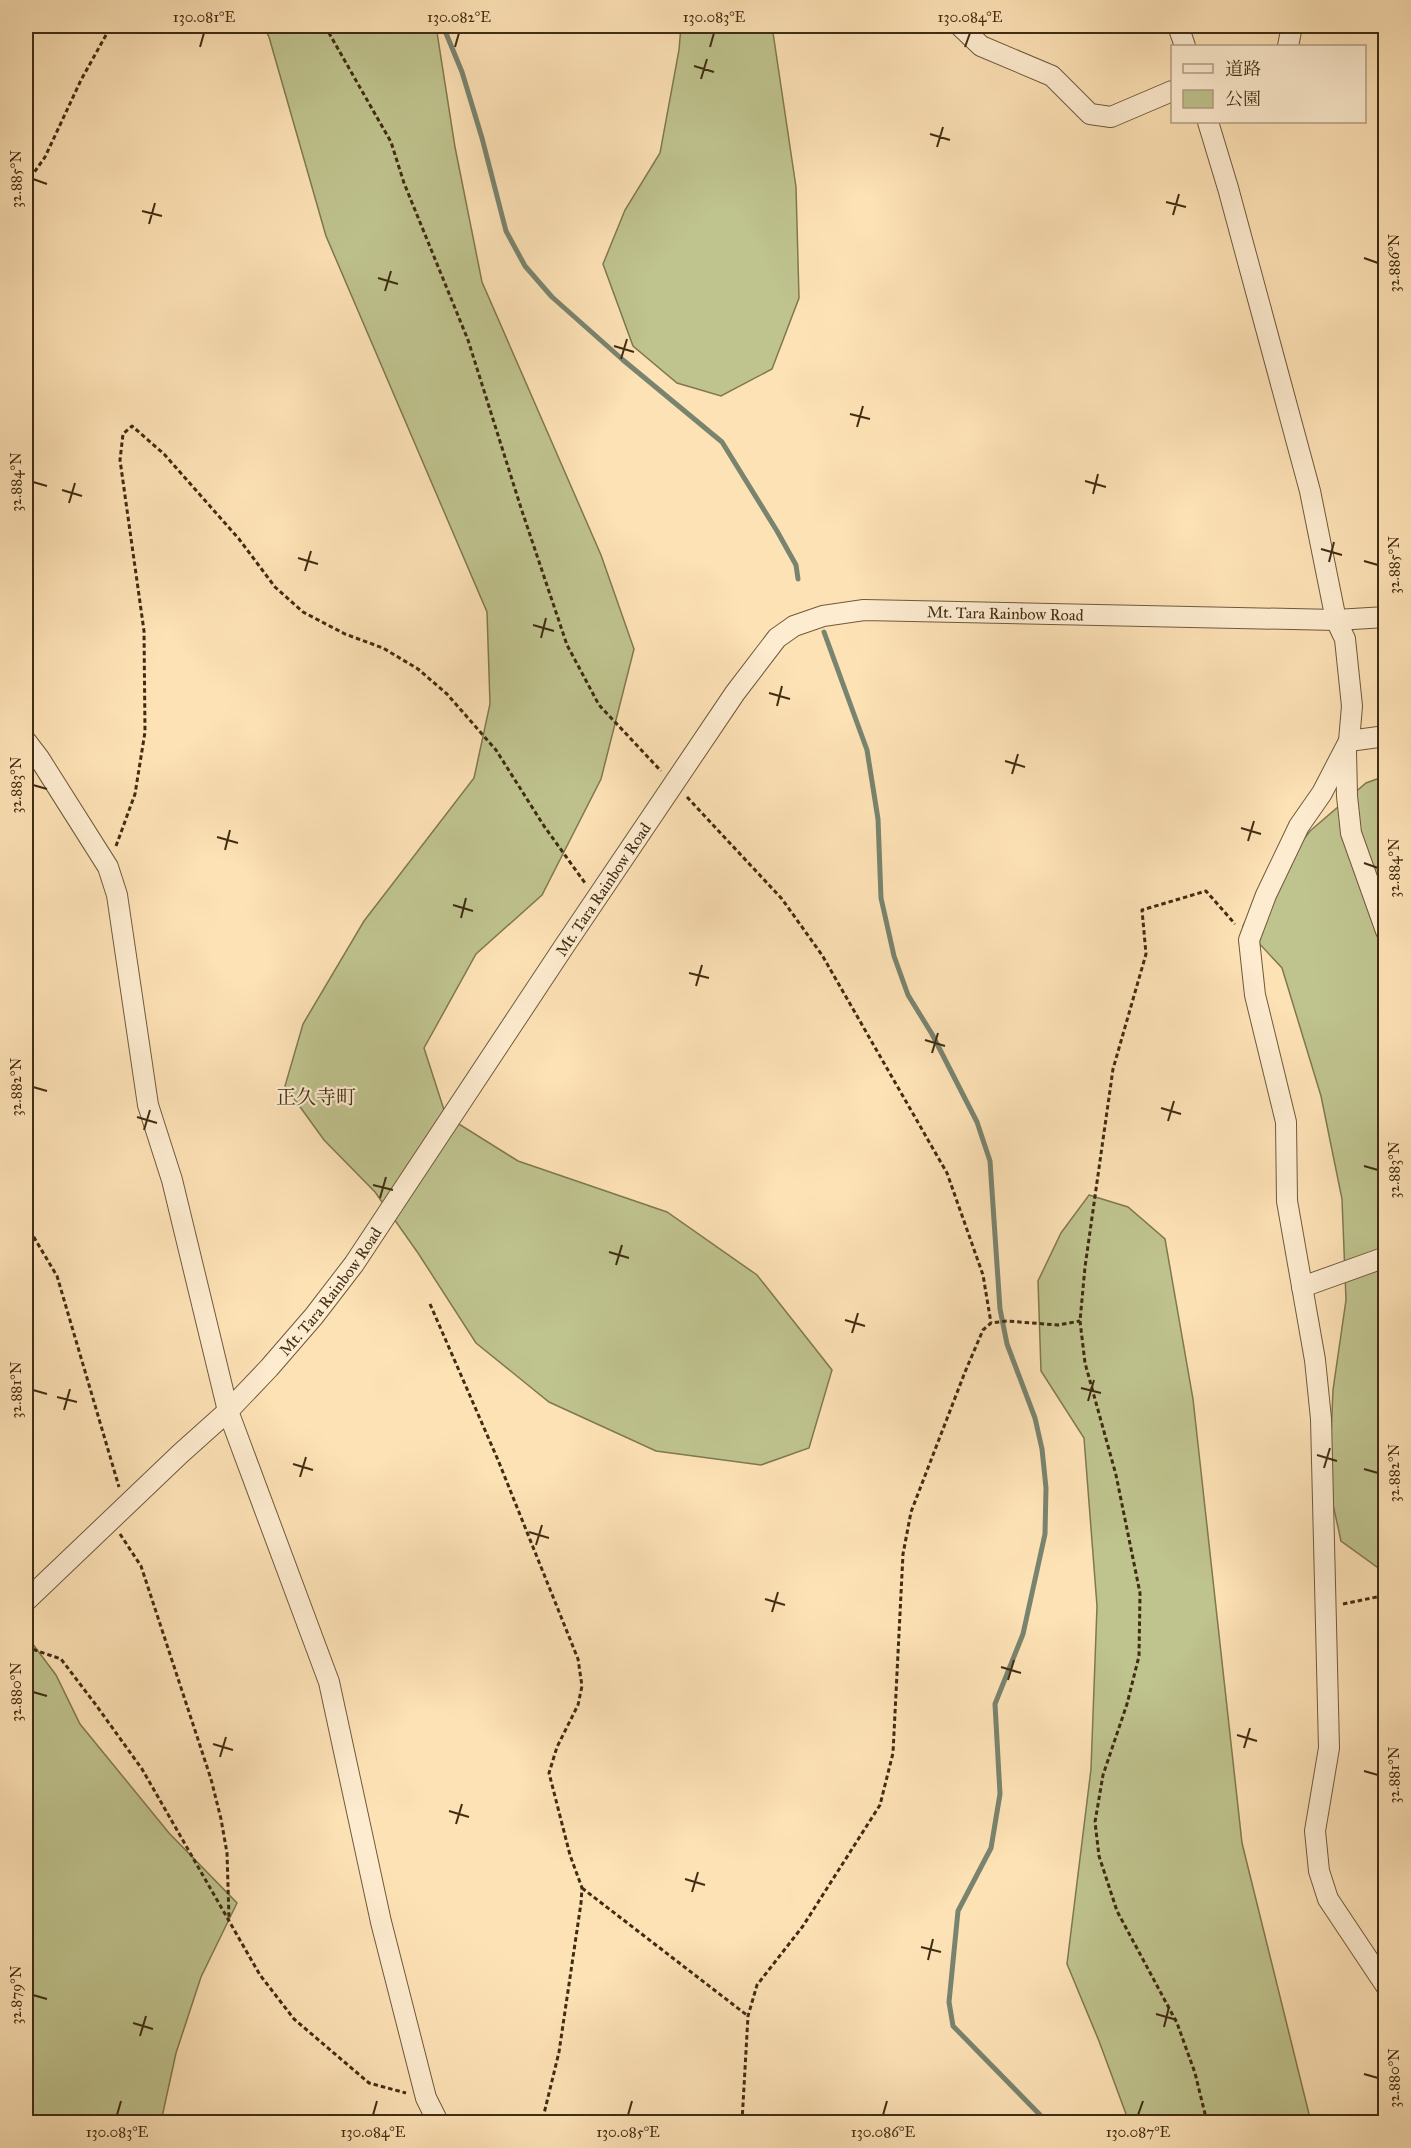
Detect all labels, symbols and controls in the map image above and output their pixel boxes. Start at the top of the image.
text: 130.081°E [173,8,236,26]
text: 130.082°E [427,8,491,26]
text: 130.083°E [683,8,746,26]
text: 130.084°E [937,8,1003,26]
legend [1171,45,1366,123]
text: 道路 [1225,58,1261,80]
text: 公園 [1225,88,1261,110]
text: 32.885°N [7,150,25,208]
text: 32.886°N [1385,233,1403,292]
text: 32.884°N [7,452,25,512]
text: 32.885°N [1385,536,1403,594]
street label: Mt. Tara Rainbow Road [927,602,1084,624]
text: 32.883°N [7,756,25,813]
street label: Mt. Tara Rainbow Road [551,819,654,959]
text: 32.884°N [1385,838,1403,898]
text: 32.882°N [7,1058,25,1116]
district label: 正久寺町 [276,1085,356,1109]
text: 32.883°N [1385,1141,1403,1198]
street label: Mt. Tara Rainbow Road [275,1224,385,1359]
text: 32.881°N [7,1361,25,1418]
text: 32.882°N [1385,1444,1403,1502]
text: 32.880°N [7,1662,25,1722]
text: 32.881°N [1385,1746,1403,1803]
text: 32.879°N [7,1965,25,2025]
text: 32.880°N [1385,2048,1403,2108]
text: 130.083°E [86,2123,149,2141]
text: 130.084°E [340,2123,406,2141]
text: 130.085°E [596,2123,660,2141]
text: 130.086°E [851,2123,915,2141]
text: 130.087°E [1106,2123,1171,2141]

